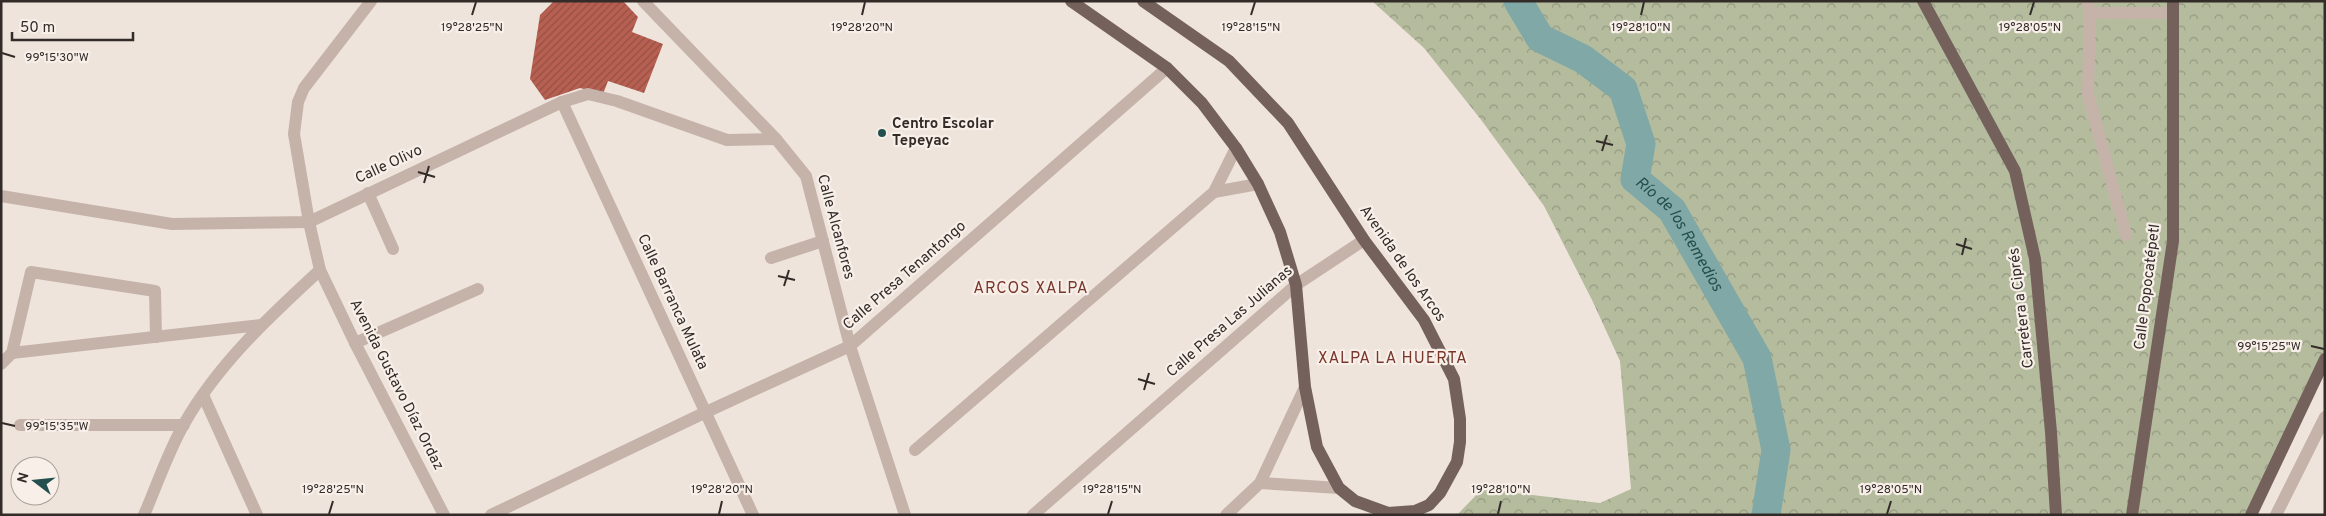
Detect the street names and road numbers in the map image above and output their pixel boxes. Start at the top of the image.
street label: Calle Olivo [352,141,426,189]
street label: Calle Alcanfores [812,172,858,282]
street label: Avenida de los Arcos [1355,202,1449,326]
street label: Calle Presa Tenantongo [839,217,971,335]
street label: Calle Popocatépetl [2131,223,2165,351]
street label: Calle Barranca Mulata [632,231,712,373]
street label: Carretera a Ciprés [2005,247,2039,369]
street label: Calle Presa Las Julianas [1163,262,1297,382]
street label: Avenida Gustavo Díaz Ordaz [345,296,447,474]

